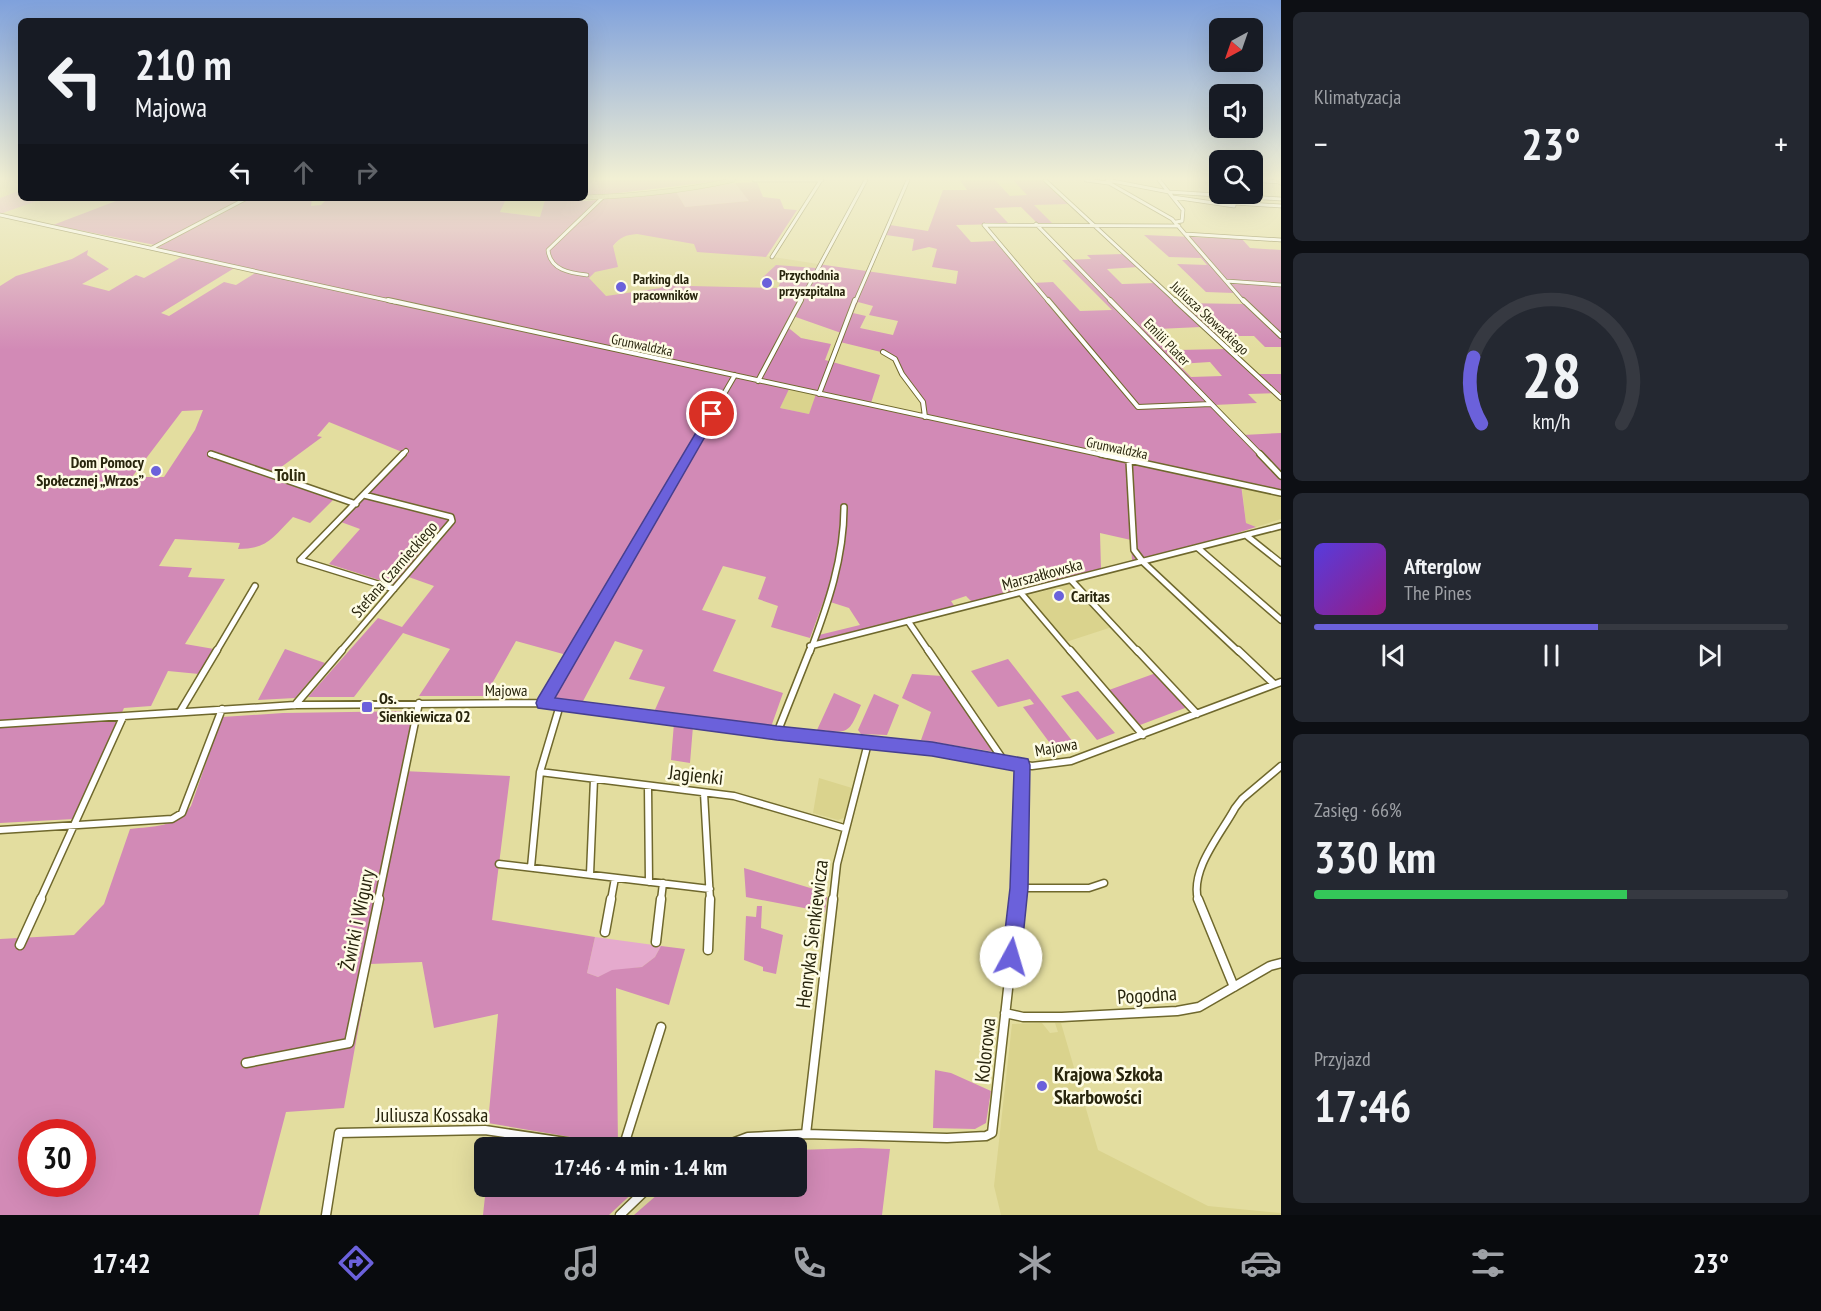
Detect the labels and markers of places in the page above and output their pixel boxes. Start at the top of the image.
place label: Przychodnia przyszpitalna [779,266,845,300]
place label: Parking dla pracowników [633,270,699,304]
marker: Przychodnia przyszpitalna [760,276,774,290]
marker: Parking dla pracowników [614,280,628,294]
pin [686,388,737,439]
place label: Dom Pomocy Społecznej „Wrzos” [36,452,145,490]
marker: Dom Pomocy Społecznej „Wrzos” [149,464,163,478]
place label: Caritas [1071,586,1110,606]
marker: Caritas [1052,589,1066,603]
place label: Os. Sienkiewicza 02 [379,688,471,726]
marker: Os. Sienkiewicza 02 [360,700,374,714]
place label: Krajowa Szkoła Skarbowości [1054,1061,1163,1110]
marker: Krajowa Szkoła Skarbowości [1035,1079,1049,1093]

